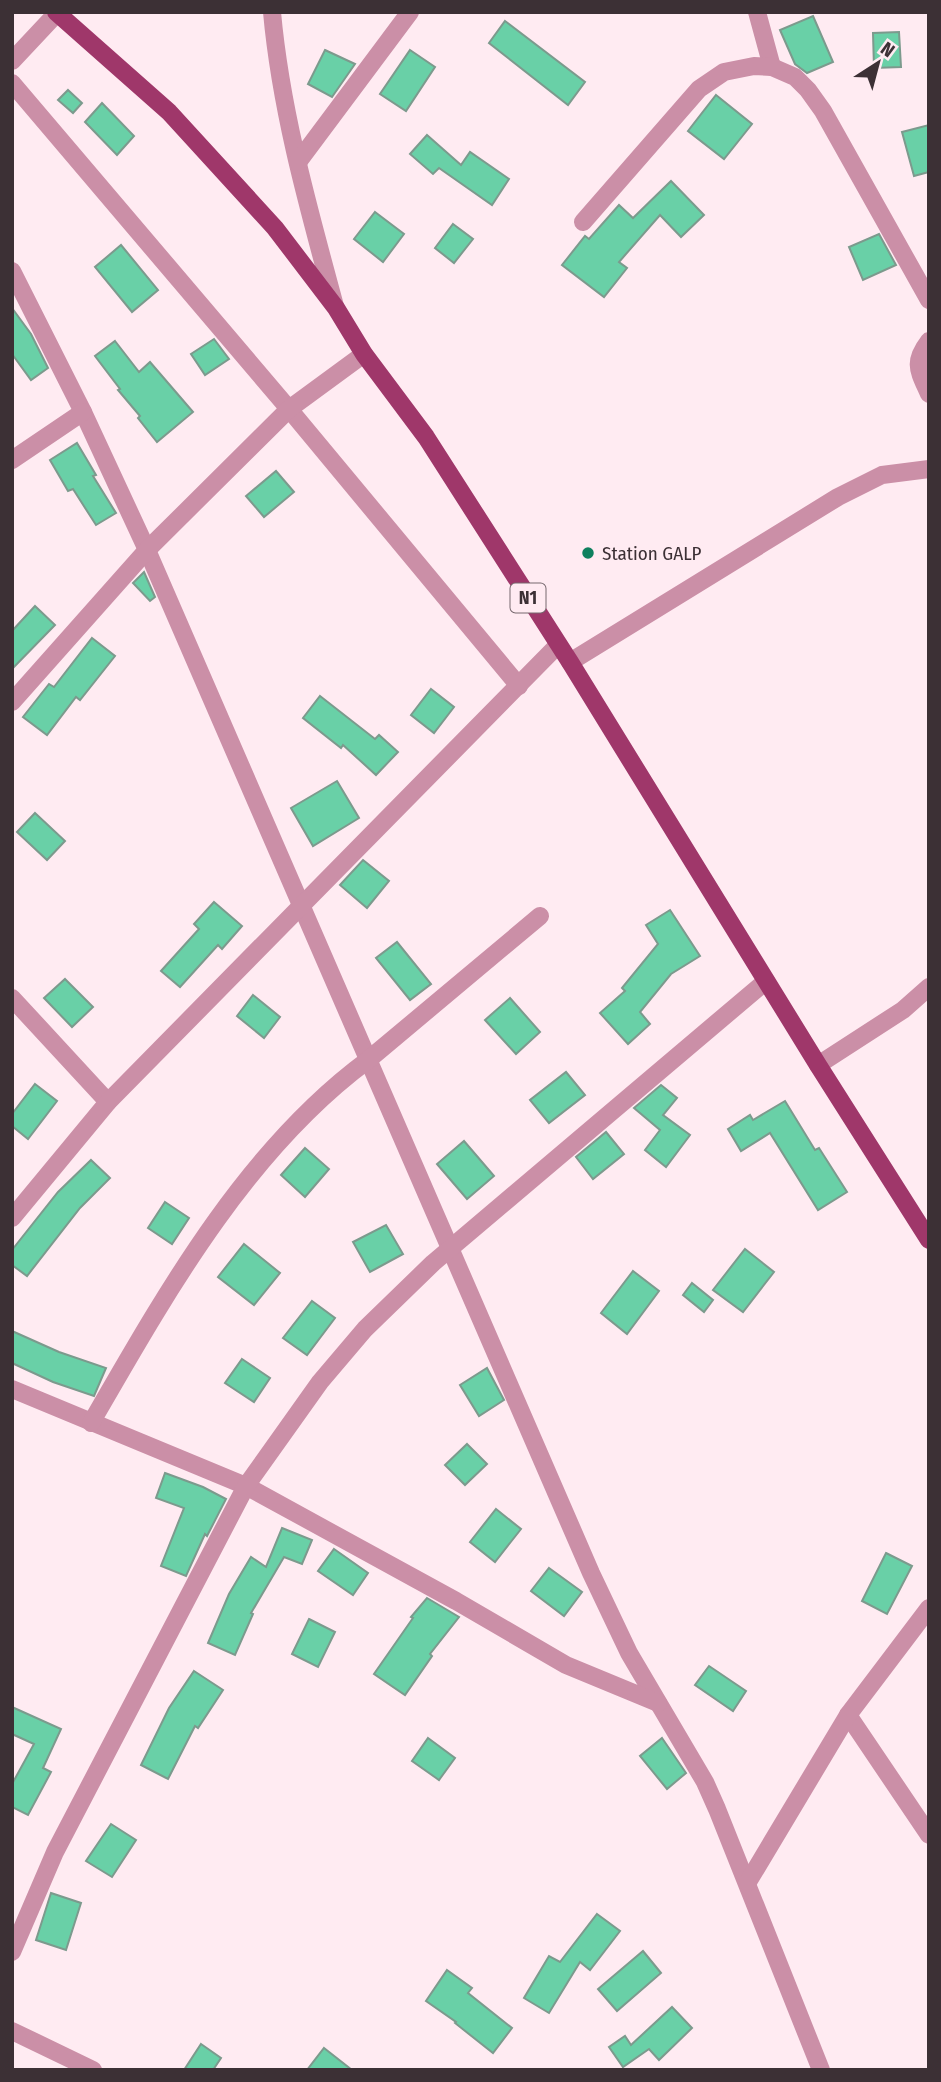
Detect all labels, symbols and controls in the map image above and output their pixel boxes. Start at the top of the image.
north arrow [843,28,913,98]
text: N [876,37,899,62]
place label: Station GALP [602,542,702,565]
marker: Station GALP [580,545,596,561]
road number: N1 [510,584,546,612]

